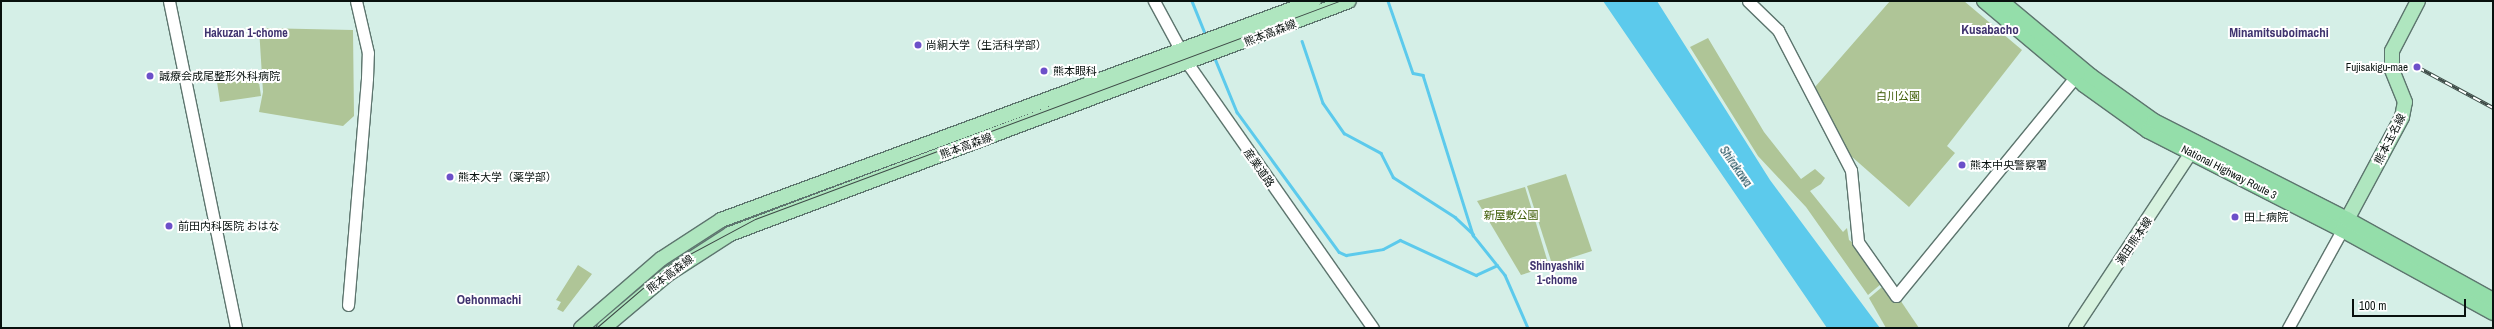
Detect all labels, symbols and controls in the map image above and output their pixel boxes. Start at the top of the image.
street label: 熊本高森線 [1242,17,1298,49]
district label: Kusabacho [1961,22,2019,38]
district label: Minamitsuboimachi [2229,25,2329,41]
district label: Hakuzan 1-chome [204,27,288,41]
place label: 尚絅大学（生活科学部） [926,38,1047,52]
marker: 尚絅大学（生活科学部） [913,40,923,50]
place label: Fujisakigu-mae [2346,60,2408,74]
marker: Fujisakigu-mae [2411,61,2423,73]
place label: 熊本眼科 [1053,64,1097,78]
marker: 熊本眼科 [1038,65,1050,77]
place label: 誠療会成尾整形外科病院 [159,69,280,83]
marker: 誠療会成尾整形外科病院 [144,70,156,82]
park label: 白川公園 [1876,89,1920,103]
street label: 熊本玉名線 [2372,112,2408,166]
street label: 熊本高森線 [938,130,994,162]
street label: National Highway Route 3 [2179,142,2279,202]
water label: Shirakawa [1716,144,1754,190]
street label: 産業道路 [1241,146,1277,190]
place label: 熊本中央警察署 [1970,158,2047,172]
marker: 熊本中央警察署 [1957,160,1967,170]
place label: 熊本大学（薬学部） [458,170,557,184]
marker: 熊本大学（薬学部） [445,172,455,182]
park label: 新屋敷公園 [1484,208,1538,222]
place label: 田上病院 [2244,210,2288,224]
marker: 田上病院 [2229,211,2241,223]
street label: 瀬田熊本線 [2113,215,2155,267]
place label: 前田内科医院 おはな [178,219,280,233]
marker: 前田内科医院 おはな [163,220,175,232]
street label: 熊本高森線 [644,252,696,296]
district label: Shinyashiki 1-chome [1530,260,1584,288]
scale bar [2354,291,2468,317]
district label: Oehonmachi [457,292,521,308]
text: 100 m [2359,298,2386,314]

